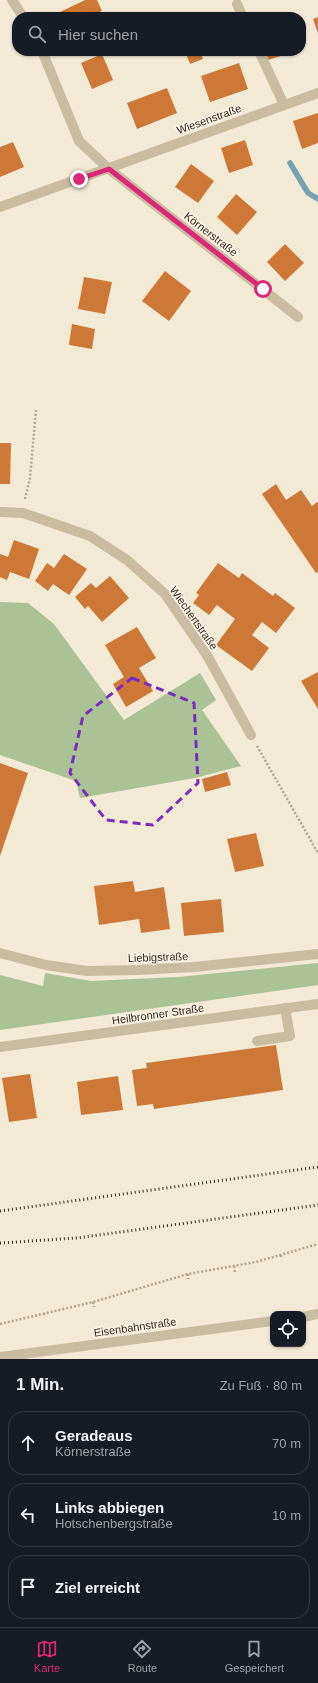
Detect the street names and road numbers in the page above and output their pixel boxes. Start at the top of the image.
street label: Wiesenstraße [175,102,243,136]
street label: Körnerstraße [182,210,240,258]
street label: Wiechertstraße [168,584,220,652]
street label: Liebigstraße [128,950,188,964]
street label: Heilbronner Straße [111,1002,205,1026]
street label: Eisenbahnstraße [93,1315,177,1339]

